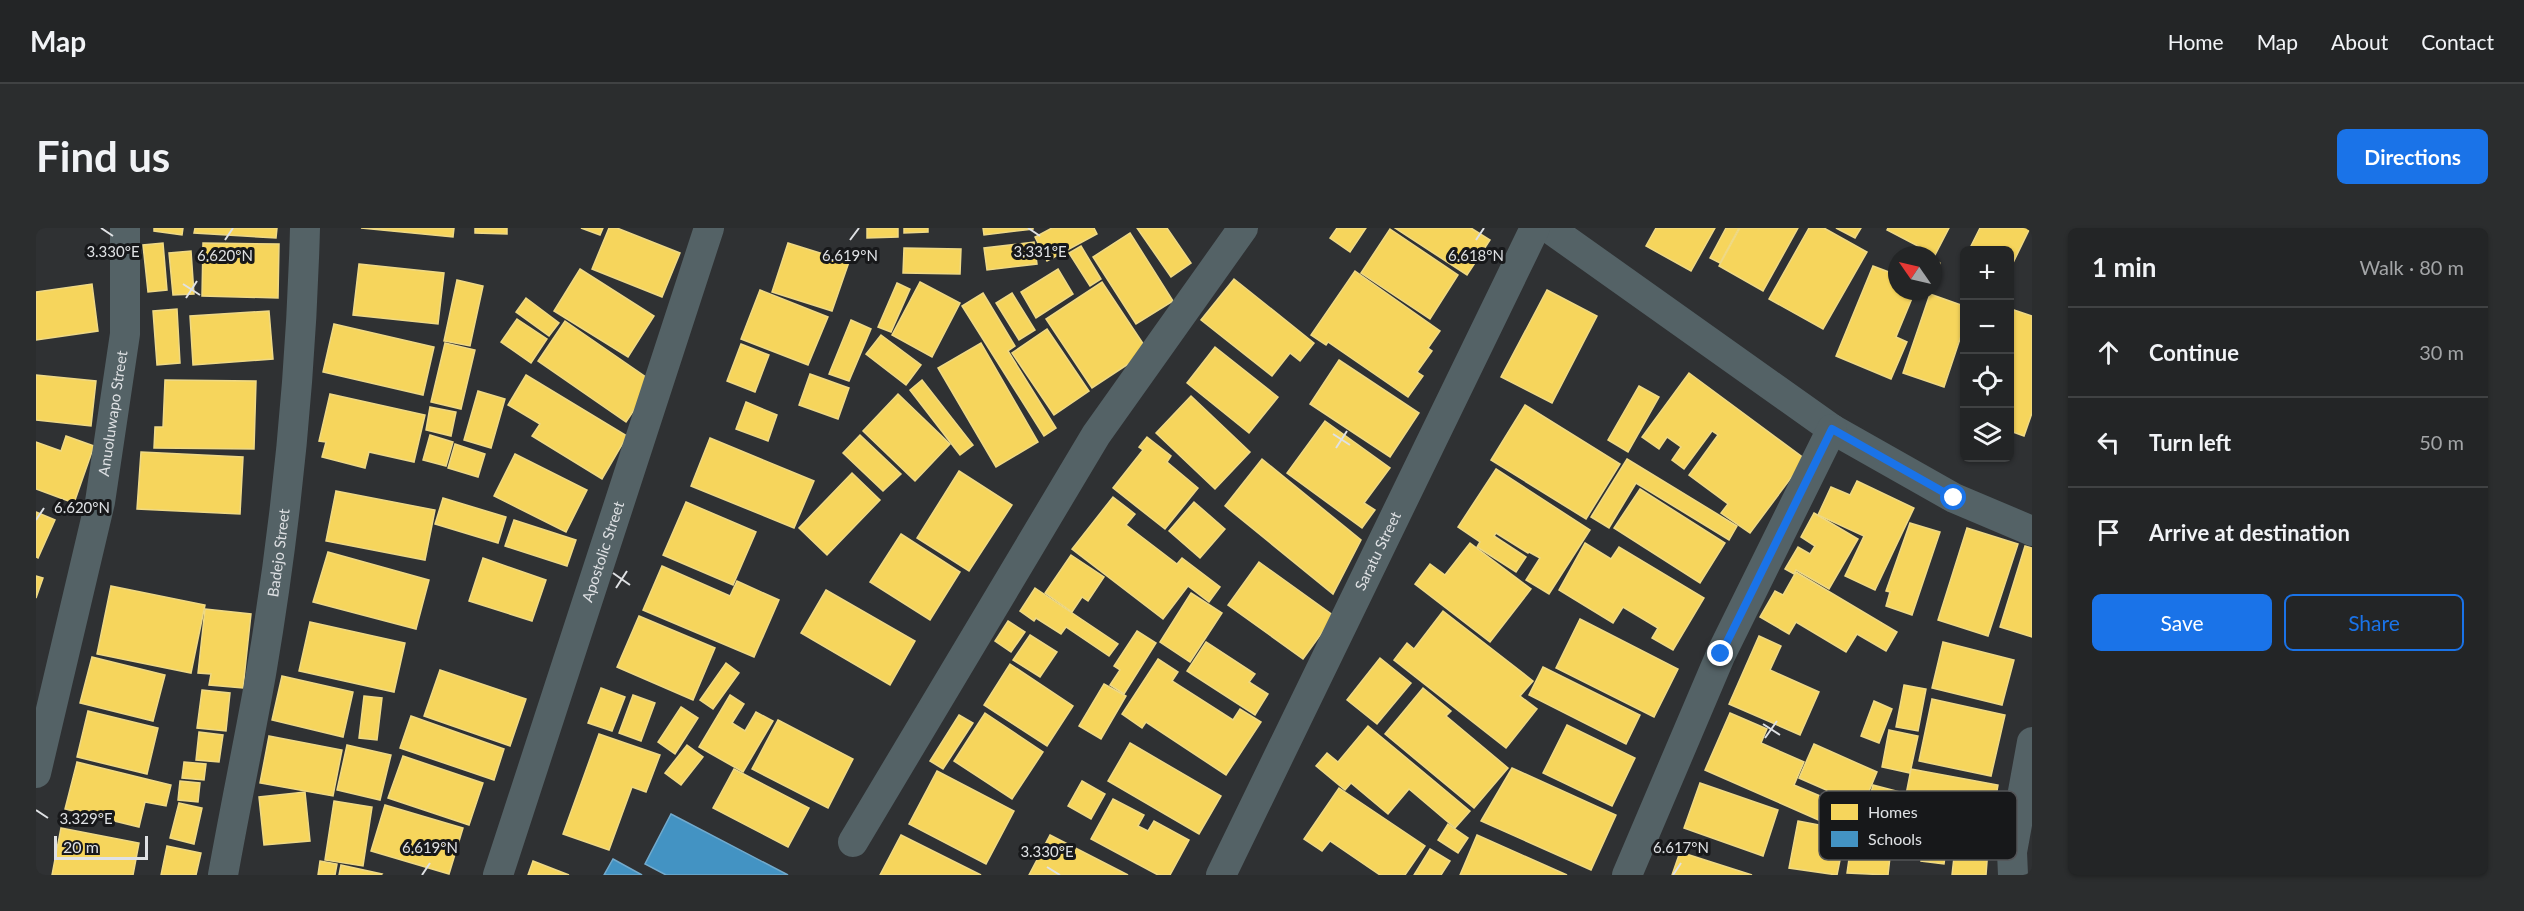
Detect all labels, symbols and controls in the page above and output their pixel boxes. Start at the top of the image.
text: Map [30,24,86,58]
text: Home [2168,29,2224,54]
text: Map [2257,29,2298,54]
text: About [2331,29,2388,54]
text: Contact [2421,29,2494,54]
button: Directions [2337,129,2488,184]
text: Find us [36,131,170,181]
text: 3.330°E [86,242,140,260]
text: 3.331°E [1013,242,1067,260]
text: 6.620°N [197,246,253,264]
text: 6.619°N [822,246,878,264]
text: 6.618°N [1448,246,1504,264]
north arrow [1888,246,1942,300]
map controls [1960,246,2014,462]
button: + [1960,246,2014,300]
text: 1 min [2092,251,2156,283]
text: Walk · 80 m [2359,255,2464,279]
button: − [1960,300,2014,354]
icon: ahead [2092,336,2125,369]
text: Continue [2149,339,2239,366]
text: 30 m [2419,340,2464,364]
street label: Anuoluwapo Street [94,349,131,477]
button: locate [1960,354,2014,408]
button: layers [1960,408,2014,462]
icon: left [2092,426,2125,459]
text: Turn left [2149,429,2231,456]
text: 50 m [2419,430,2464,454]
route start [1940,484,1966,510]
text: 6.620°N [54,498,110,516]
street label: Apostolic Street [578,498,628,604]
street label: Badejo Street [263,507,293,598]
street label: Saratu Street [1351,508,1404,593]
icon: arrive [2092,516,2125,549]
text: Arrive at destination [2149,519,2350,546]
button: Save [2092,594,2272,651]
button: Share [2284,594,2464,651]
route end [1707,640,1733,666]
legend [1819,791,2017,860]
text: Homes [1868,802,1918,821]
text: 3.329°E [59,809,113,827]
text: Schools [1868,829,1922,848]
scale bar [54,833,148,860]
text: 20 m [63,837,99,856]
text: 6.619°N [402,838,458,856]
text: 6.617°N [1653,838,1709,856]
text: 3.330°E [1020,842,1074,860]

